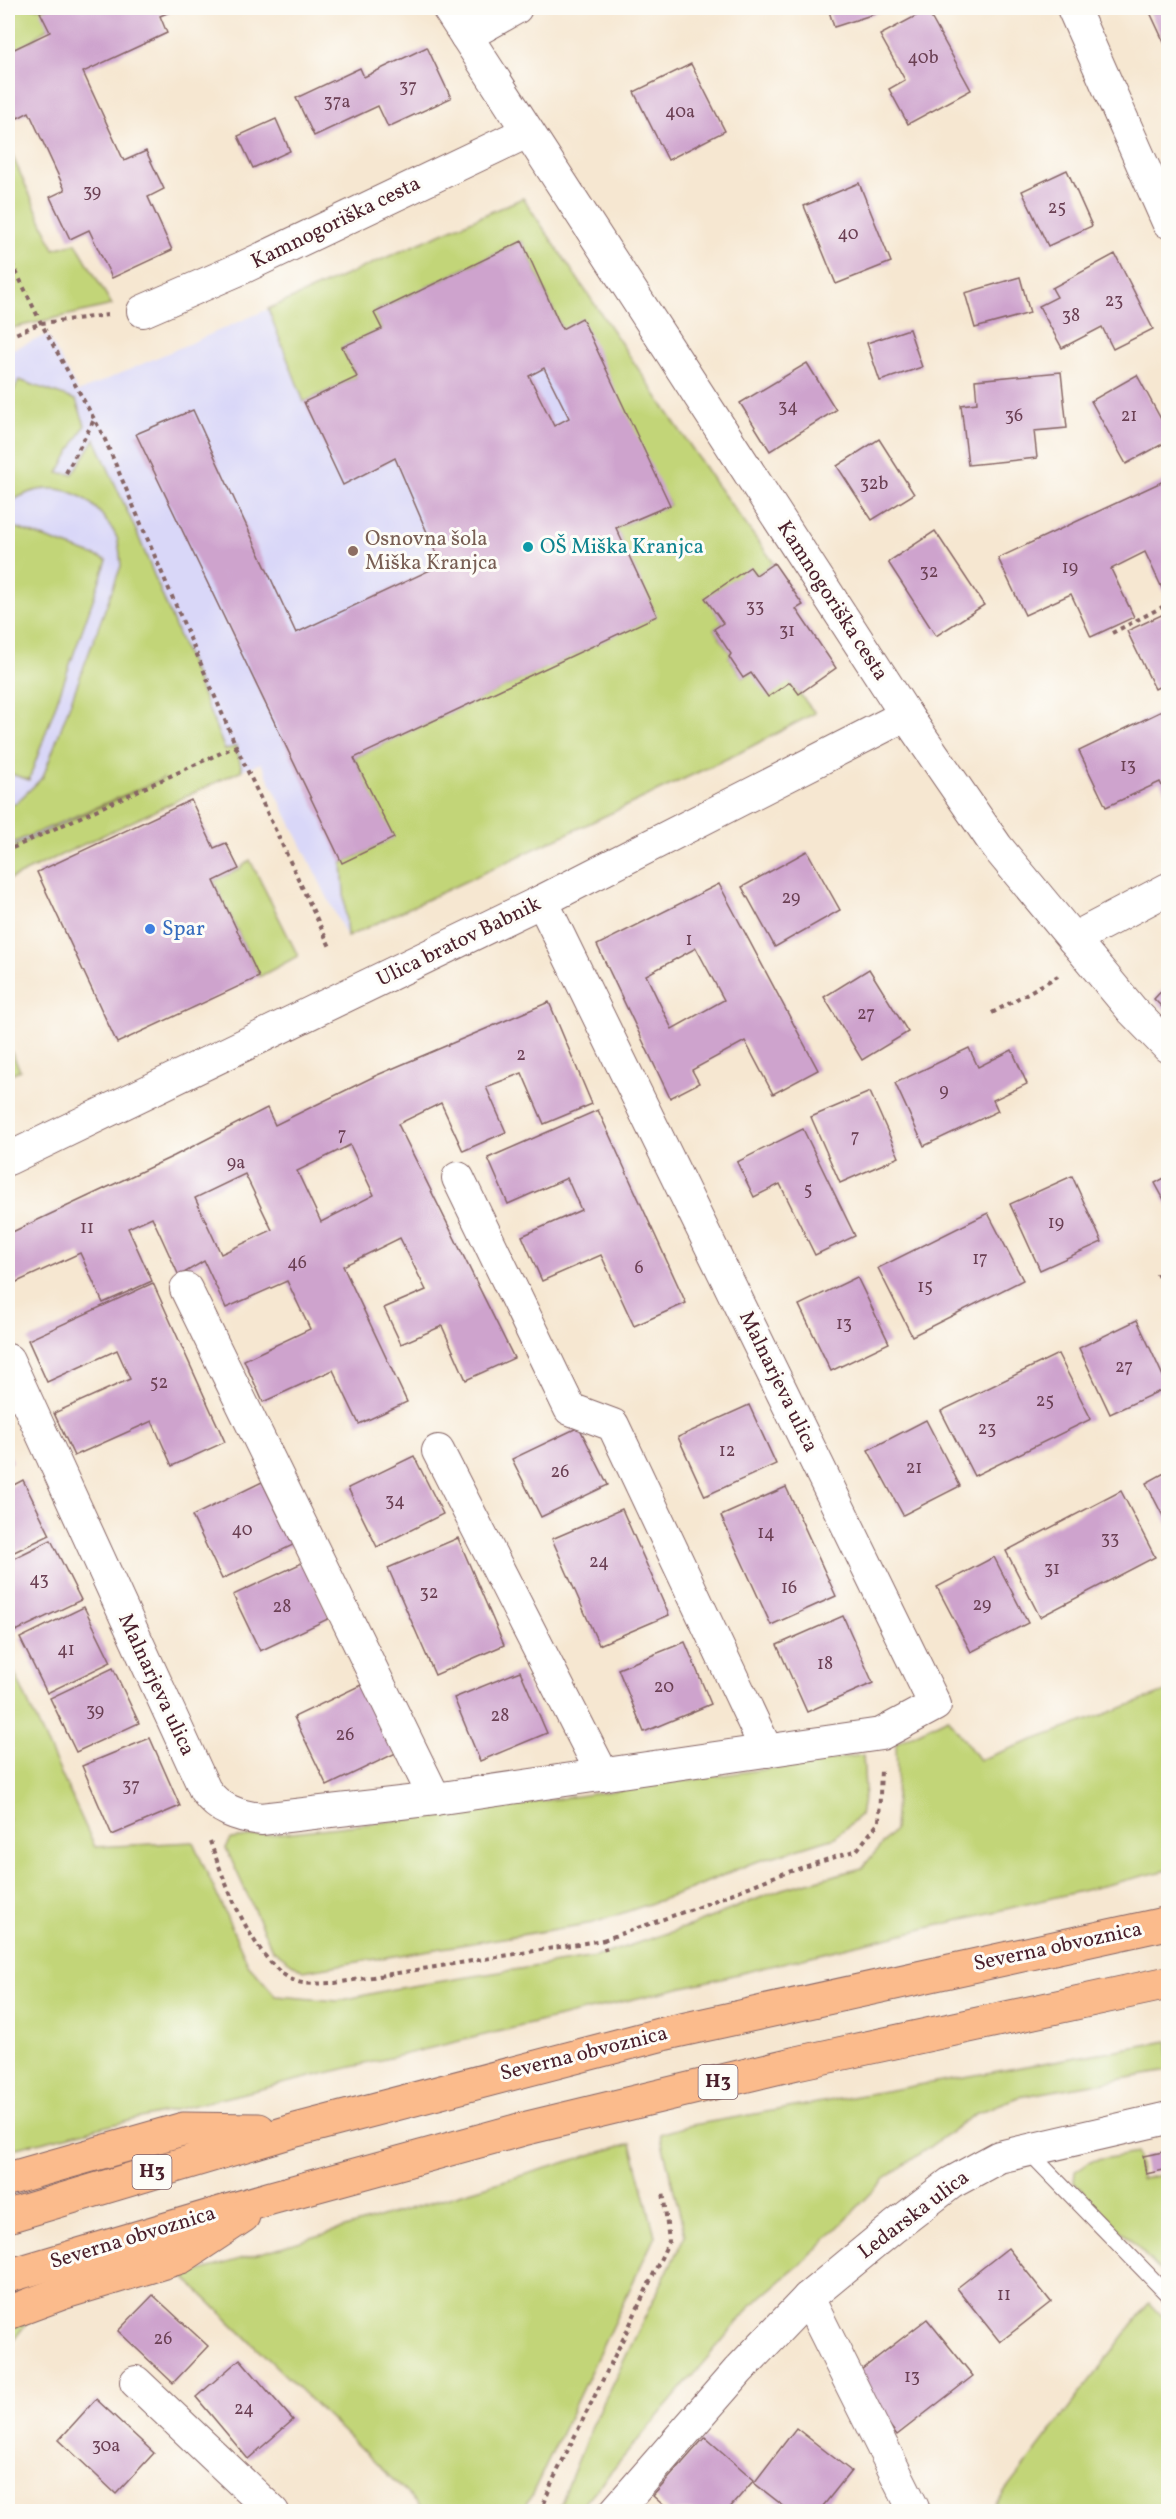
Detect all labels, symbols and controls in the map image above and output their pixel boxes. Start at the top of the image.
house number: 40b [907,46,939,71]
house number: 37 [399,75,417,100]
house number: 37a [324,90,350,115]
house number: 40a [665,100,695,125]
street label: Kamnogoriška cesta [246,169,426,277]
house number: 39 [83,180,101,205]
house number: 25 [1048,196,1066,221]
house number: 40 [837,222,859,247]
house number: 23 [1105,289,1123,314]
house number: 38 [1062,304,1080,329]
house number: 34 [778,395,798,420]
house number: 36 [1005,404,1023,429]
house number: 21 [1121,404,1137,429]
house number: 32b [860,472,889,497]
street label: Kamnogoriška cesta [769,515,895,687]
place label: Osnovna šola Miška Kranjca [365,525,498,578]
place label: OŠ Miška Kranjca [540,533,704,562]
marker: OŠ Miška Kranjca [521,540,535,554]
marker: Osnovna šola Miška Kranjca [346,544,360,558]
house number: 19 [1062,556,1078,581]
house number: 32 [920,560,938,585]
house number: 33 [746,595,764,620]
house number: 31 [779,619,795,644]
house number: 13 [1120,754,1136,779]
house number: 29 [782,886,800,911]
street label: Ulica bratov Babnik [372,889,546,994]
place label: Spar [162,915,205,944]
marker: Spar [143,922,157,936]
house number: 1 [686,928,692,953]
house number: 27 [857,1002,875,1027]
house number: 2 [516,1043,526,1068]
house number: 9 [939,1079,949,1104]
house number: 7 [338,1123,346,1148]
house number: 7 [851,1125,859,1150]
house number: 9a [227,1151,245,1176]
house number: 5 [804,1178,812,1203]
house number: 19 [1048,1211,1064,1236]
house number: 11 [80,1216,94,1241]
house number: 17 [972,1247,988,1272]
house number: 46 [287,1251,307,1276]
house number: 6 [634,1256,644,1281]
house number: 15 [917,1275,933,1300]
street label: Malnarjeva ulica [731,1307,825,1457]
house number: 13 [836,1312,852,1337]
house number: 27 [1115,1355,1133,1380]
house number: 52 [150,1371,168,1396]
house number: 25 [1036,1389,1054,1414]
house number: 23 [978,1417,996,1442]
house number: 12 [719,1439,735,1464]
house number: 21 [906,1456,922,1481]
house number: 26 [551,1460,569,1485]
house number: 34 [385,1489,405,1514]
house number: 40 [231,1518,253,1543]
house number: 14 [757,1521,775,1546]
house number: 33 [1101,1527,1119,1552]
house number: 24 [589,1550,609,1575]
house number: 31 [1044,1557,1060,1582]
house number: 43 [29,1568,49,1593]
house number: 16 [781,1576,797,1601]
house number: 32 [420,1581,438,1606]
house number: 29 [973,1593,991,1618]
house number: 28 [273,1595,291,1620]
street label: Malnarjeva ulica [110,1609,202,1761]
house number: 41 [57,1638,75,1663]
house number: 18 [817,1652,833,1677]
house number: 20 [654,1675,674,1700]
house number: 39 [86,1699,104,1724]
house number: 28 [491,1704,509,1729]
house number: 26 [336,1723,354,1748]
house number: 37 [122,1774,140,1799]
street label: Severna obvoznica [971,1915,1145,1979]
street label: Severna obvoznica [497,2019,671,2089]
road number: H3 [698,2065,738,2099]
road number: H3 [132,2155,172,2189]
street label: Ledarska ulica [852,2164,976,2266]
street label: Severna obvoznica [47,2199,219,2277]
house number: 11 [997,2283,1011,2308]
house number: 26 [154,2327,172,2352]
house number: 13 [904,2365,920,2390]
house number: 24 [234,2397,254,2422]
house number: 30a [92,2434,120,2459]

